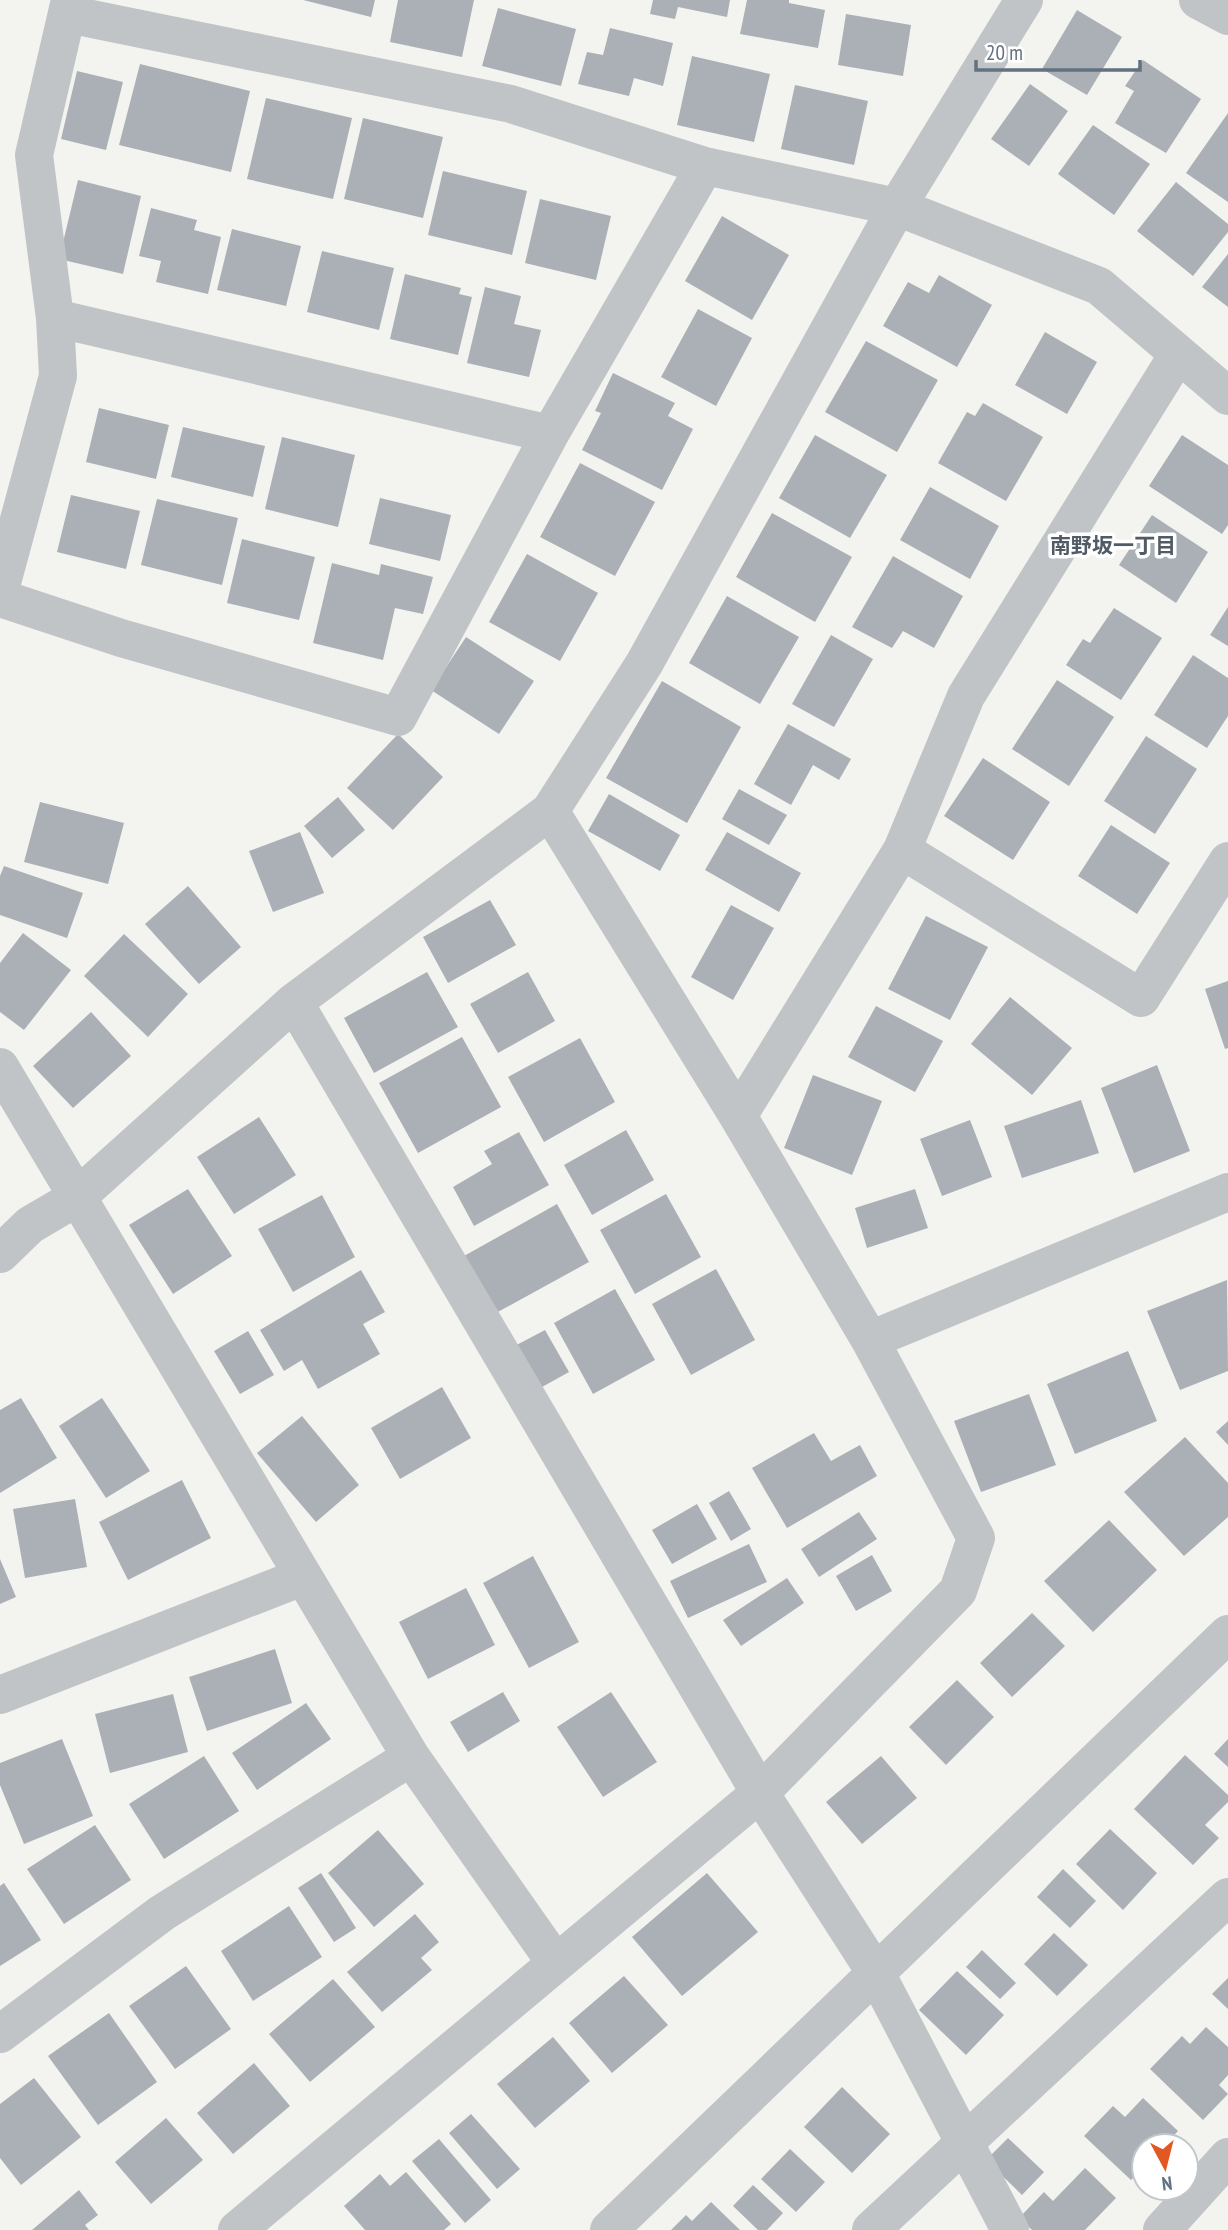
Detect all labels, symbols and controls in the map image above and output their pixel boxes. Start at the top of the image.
scale bar [976,28,1140,72]
text: 20 m [986,39,1023,66]
district label: 南野坂一丁目 [1050,532,1176,559]
north arrow [1130,2132,1200,2202]
text: N [1161,2171,1174,2196]

